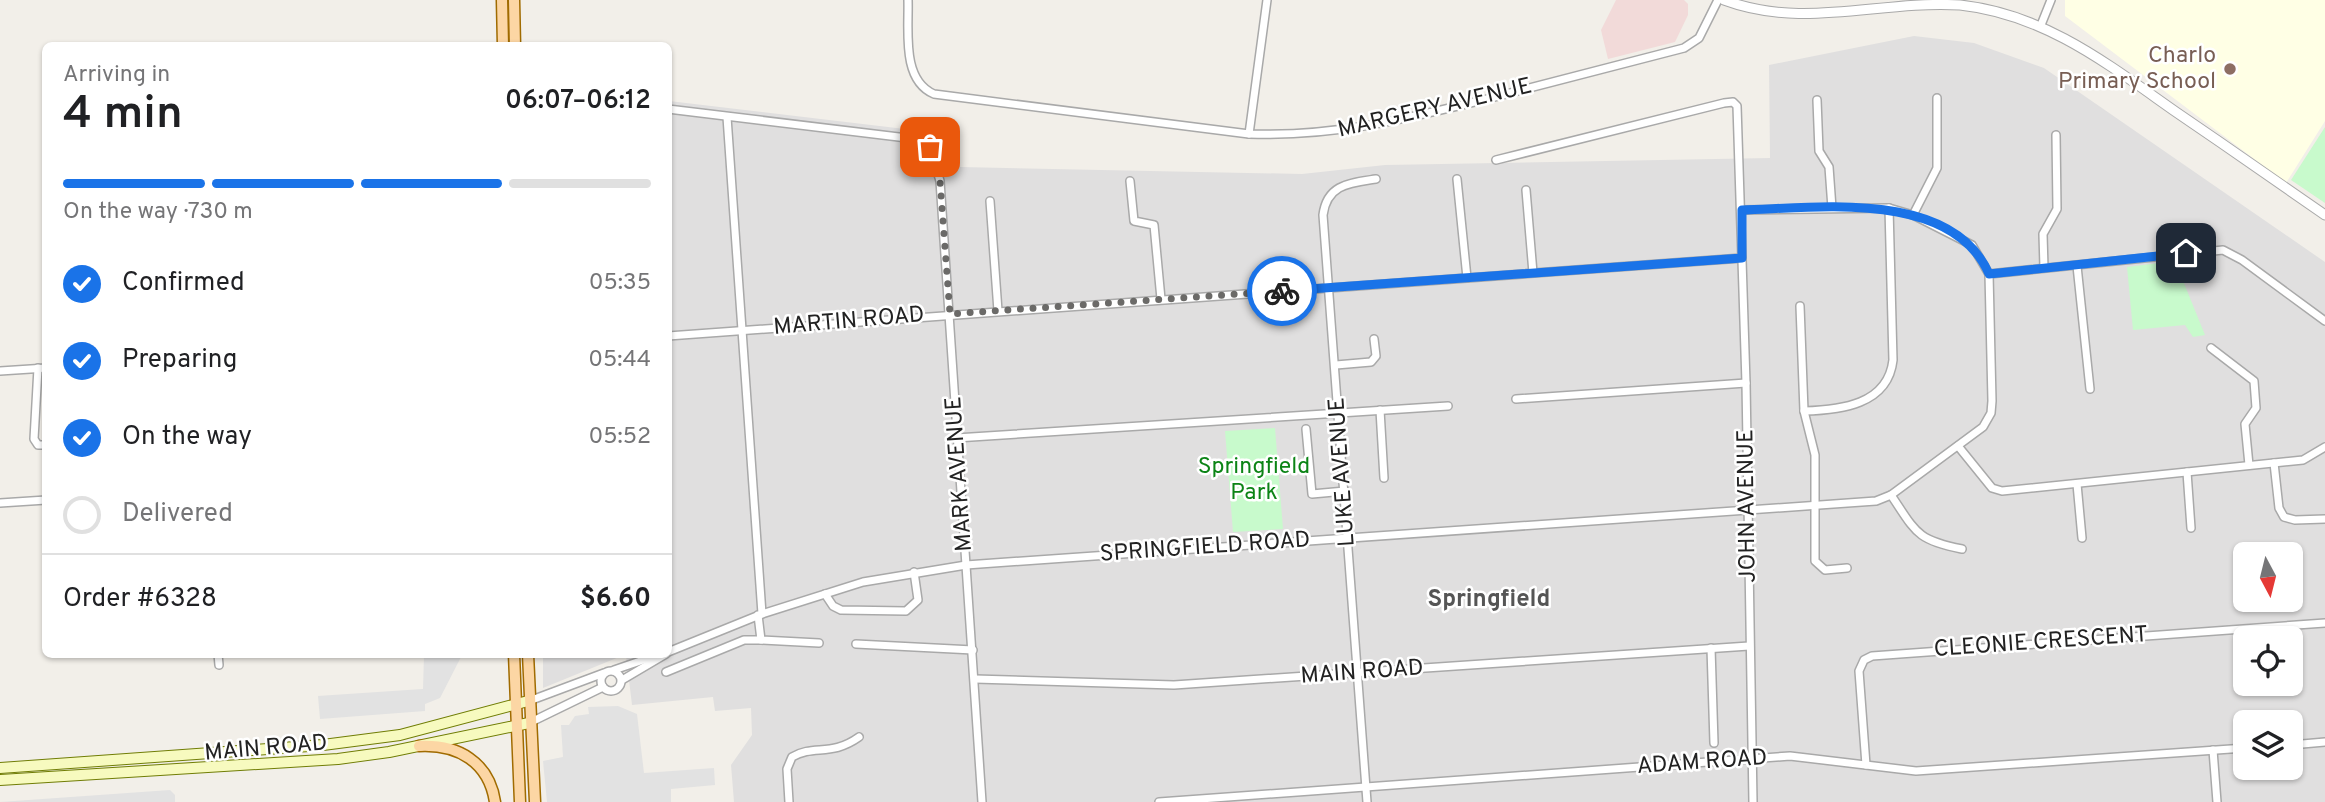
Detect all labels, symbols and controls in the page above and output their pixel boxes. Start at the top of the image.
place label: Charlo Primary School [2058,42,2216,97]
text: Arriving in [63,61,170,90]
marker: Charlo Primary School [2222,61,2238,77]
street label: MARGERY AVENUE [1335,73,1535,145]
text: 06:07–06:12 [505,85,651,118]
text: 4 min [63,86,183,145]
pin [900,117,960,177]
icon: bag [911,128,949,166]
text: On the way · 730 m [63,198,253,227]
pin [2156,223,2216,283]
icon: home [2167,234,2205,272]
courier [1247,256,1317,326]
icon: check [63,265,101,303]
text: Confirmed [122,267,245,300]
text: 05:35 [589,269,651,298]
icon: bike [1263,272,1301,310]
street label: MARTIN ROAD [772,301,926,343]
icon: check [63,342,101,380]
text: Preparing [122,344,237,377]
text: 05:44 [588,346,651,375]
street label: MARK AVENUE [940,395,980,553]
street label: LUKE AVENUE [1323,396,1363,548]
icon: check [63,419,101,457]
text: On the way [122,421,252,454]
text: 05:52 [589,423,651,452]
street label: JOHN AVENUE [1732,429,1764,583]
park label: Springfield Park [1198,453,1310,508]
text: Delivered [122,498,233,531]
street label: SPRINGFIELD ROAD [1099,526,1311,570]
north arrow [2233,542,2303,612]
map controls [2233,542,2303,780]
text: Order #6328 [63,583,217,616]
text: $6.60 [580,583,651,616]
district label: Springfield [1428,585,1550,615]
street label: CLEONIE CRESCENT [1933,621,2149,665]
button: locate [2233,626,2303,696]
street label: MAIN ROAD [1300,654,1424,692]
button: layers [2233,710,2303,780]
street label: MAIN ROAD [203,729,329,769]
street label: ADAM ROAD [1636,744,1768,782]

